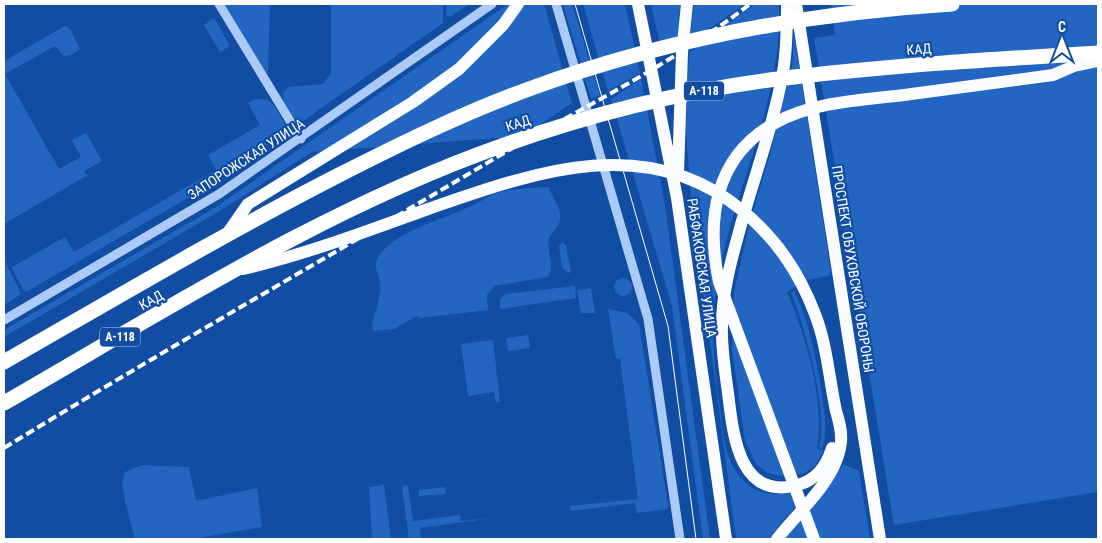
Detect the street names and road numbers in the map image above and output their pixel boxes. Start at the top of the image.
street label: КАД [906,40,932,58]
road number: А-118 [684,82,724,100]
street label: КАД [503,111,533,135]
street label: ЗАПОРОЖСКАЯ УЛИЦА [185,115,307,203]
street label: ПРОСПЕКТ ОБУХОВСКОЙ ОБОРОНЫ [829,164,877,374]
street label: РАБФАКОВСКАЯ УЛИЦА [684,197,720,339]
street label: КАД [136,287,166,313]
road number: А-118 [100,328,140,347]

